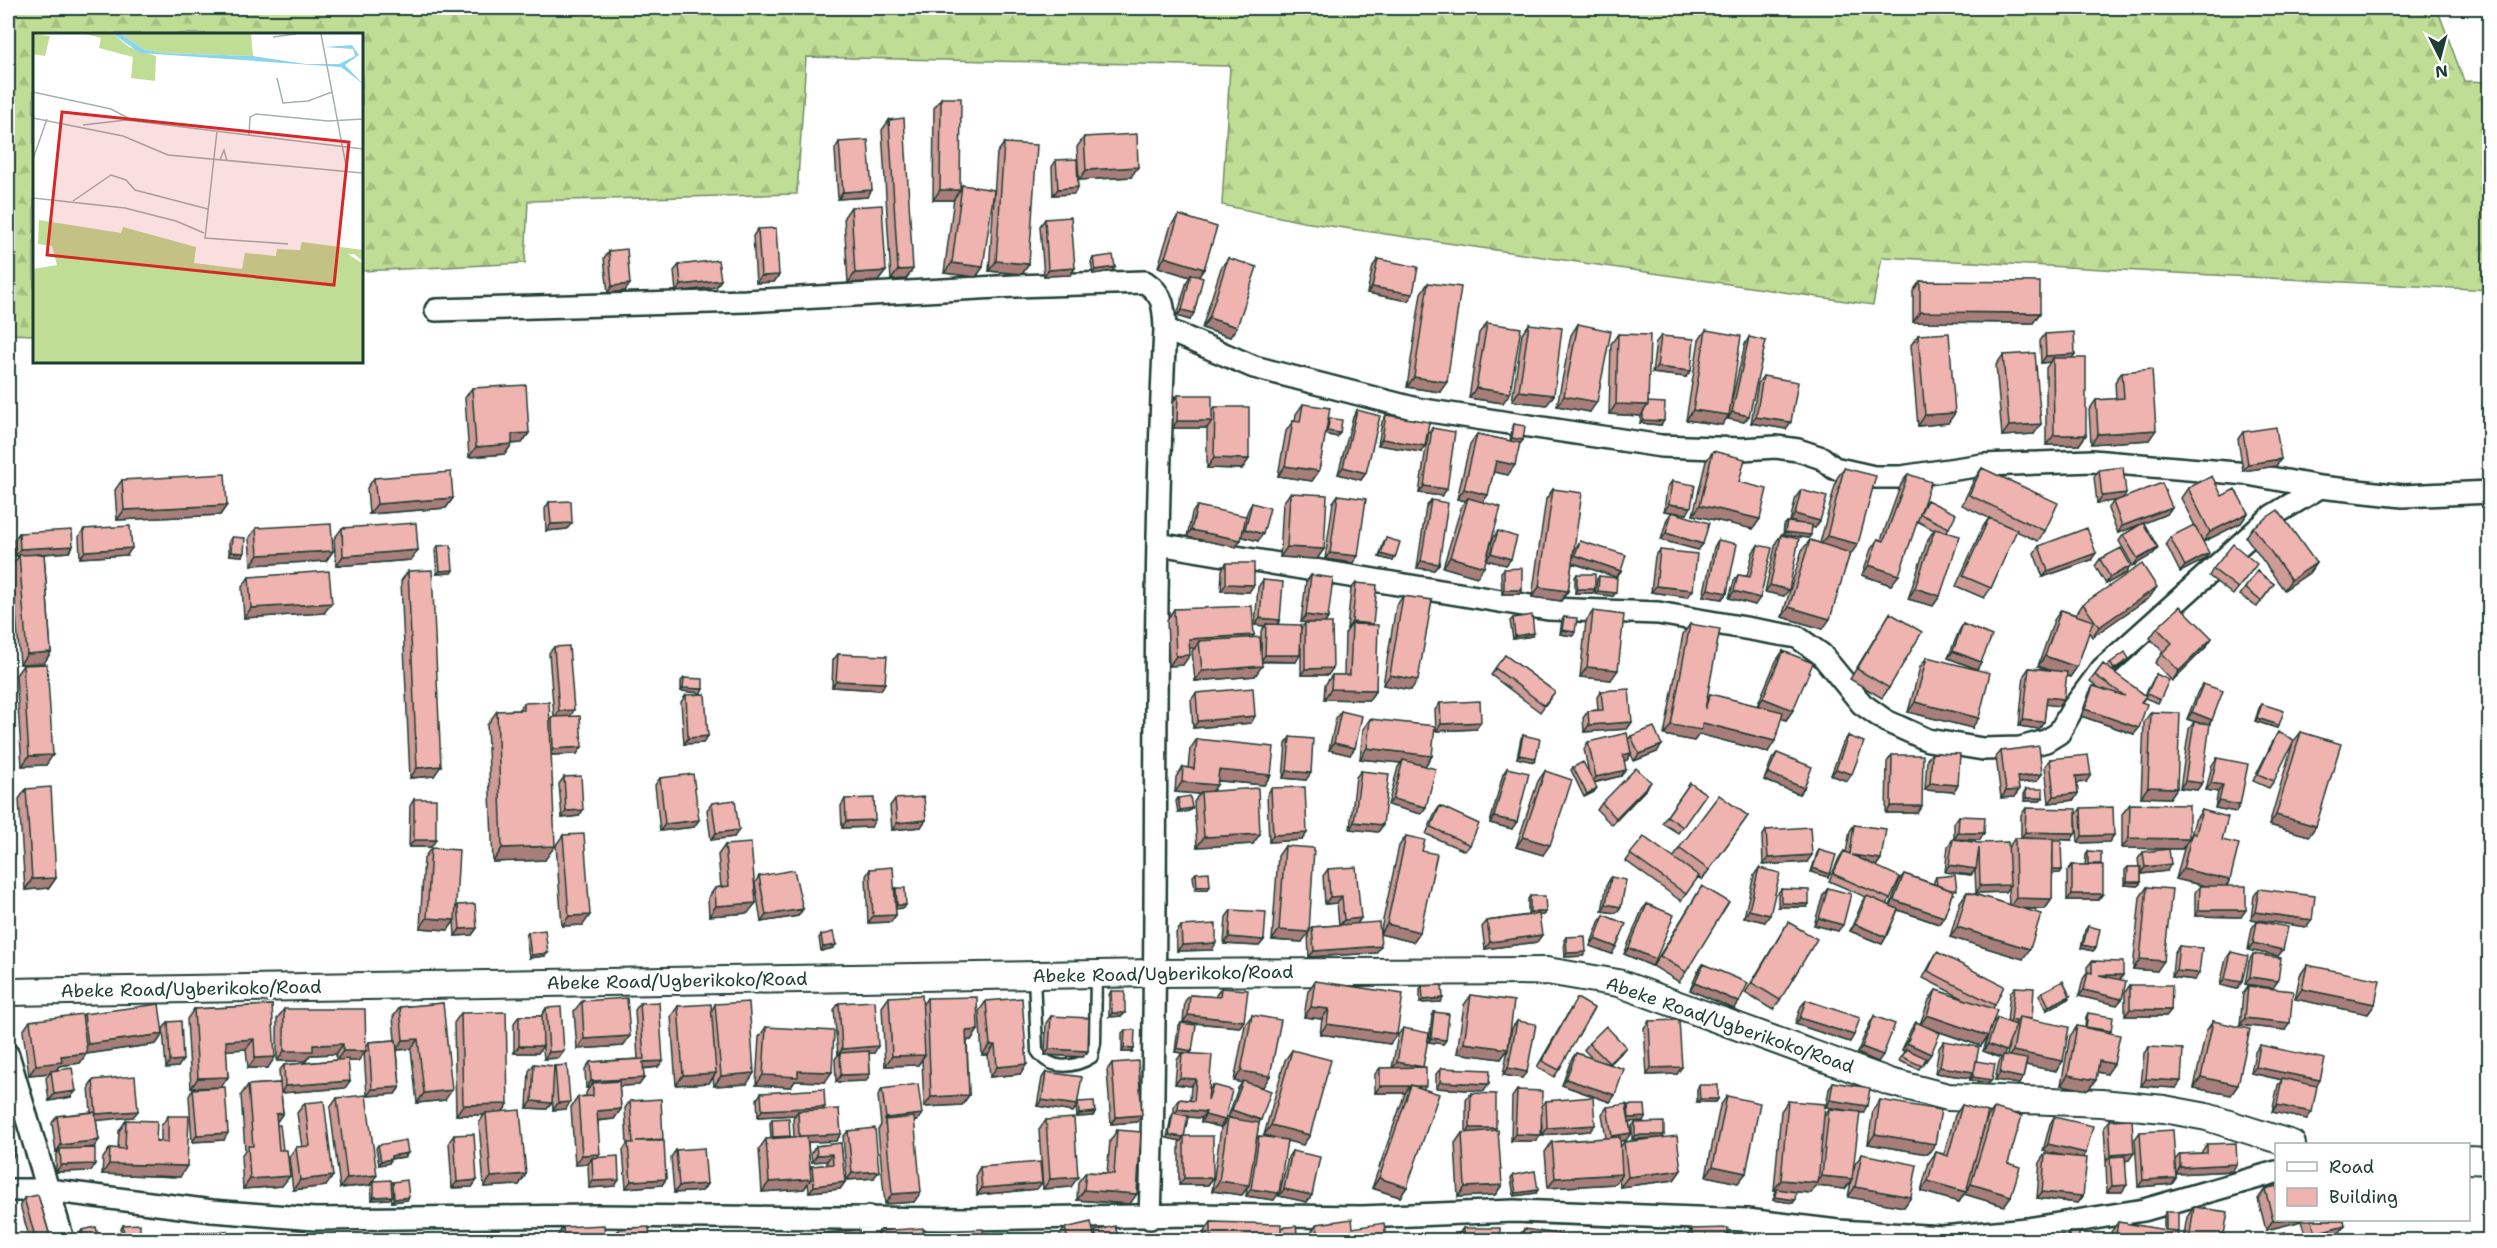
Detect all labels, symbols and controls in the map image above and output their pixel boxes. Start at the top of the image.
north arrow [2410,27,2470,87]
inset map [33,33,363,363]
text: N [2434,60,2449,83]
street label: Abeke Road/Ugberikoko/Road [1032,960,1294,988]
street label: Abeke Road/Ugberikoko/Road [546,967,808,995]
street label: Abeke Road/Ugberikoko/Road [1603,971,1857,1079]
street label: Abeke Road/Ugberikoko/Road [60,975,322,1003]
legend [2275,1143,2470,1221]
text: Road [2329,1155,2374,1179]
text: Building [2329,1185,2398,1209]

